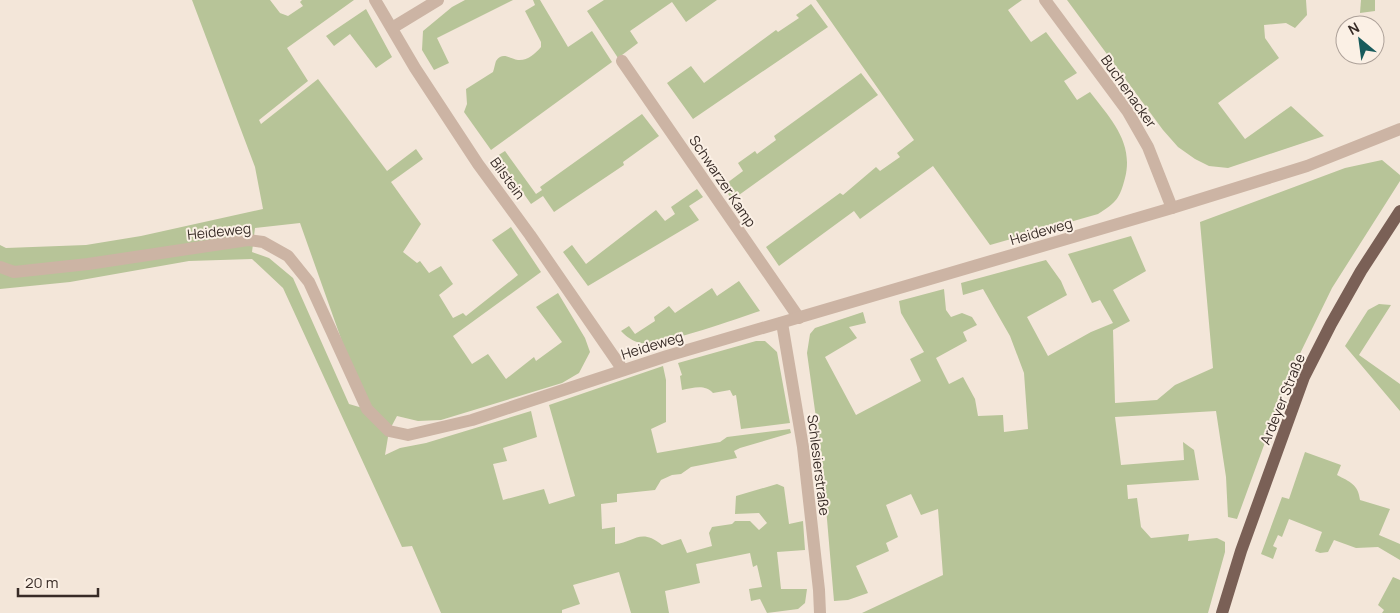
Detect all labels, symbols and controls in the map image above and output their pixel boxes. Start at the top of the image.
north arrow [1335,15,1385,65]
text: N [1344,17,1362,39]
street label: Buchenacker [1097,51,1161,131]
street label: Schwarzer Kamp [685,131,761,231]
street label: Bilstein [486,153,530,203]
street label: Heideweg [1008,213,1074,249]
street label: Heideweg [186,218,252,244]
street label: Heideweg [619,327,685,363]
street label: Ardeyer Straße [1255,351,1309,447]
street label: Schlesierstraße [803,413,835,517]
scale bar [18,566,98,598]
text: 20 m [25,572,58,593]

